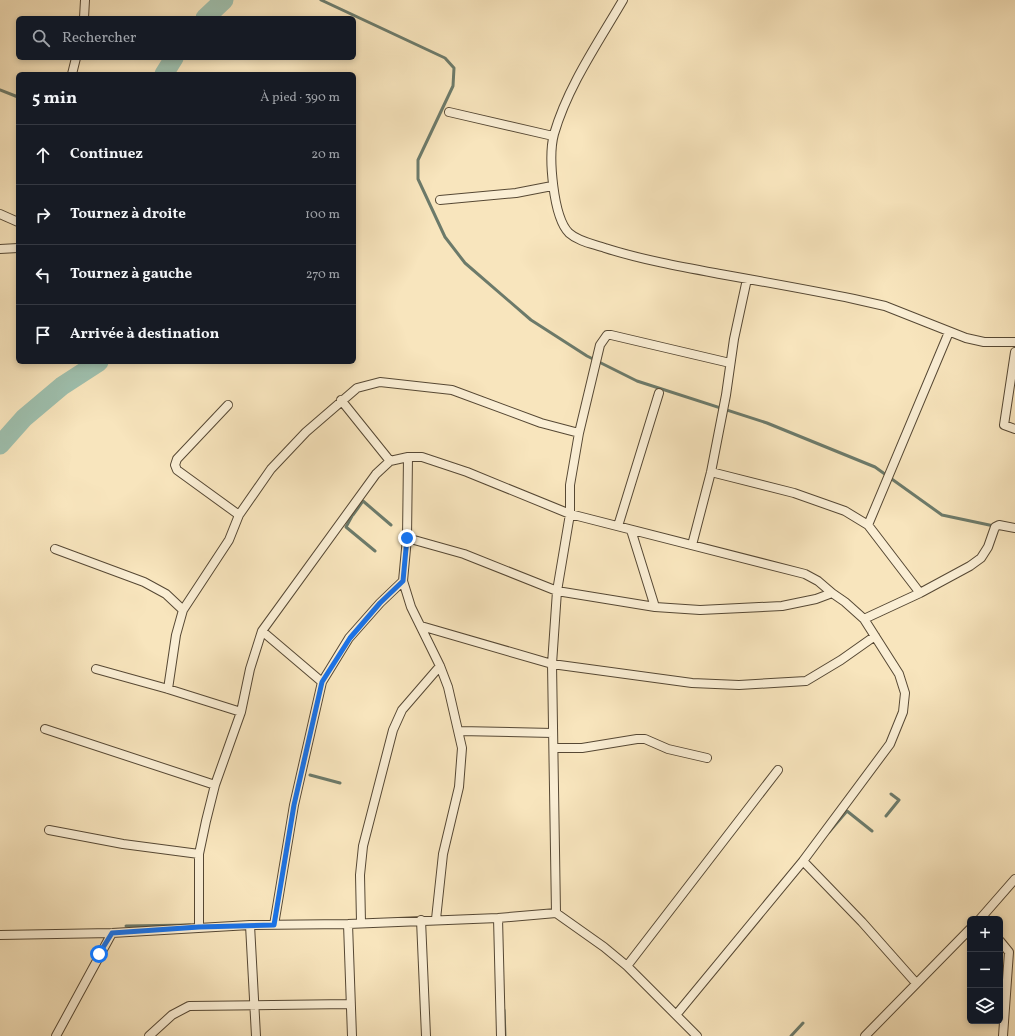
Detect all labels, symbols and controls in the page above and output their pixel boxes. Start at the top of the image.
search box [16,16,356,60]
icon: search [30,27,52,49]
text: Rechercher [62,28,136,49]
text: 5 min [32,87,77,110]
text: À pied · 390 m [260,89,340,107]
icon: ahead [32,144,54,166]
text: Continuez [70,144,143,165]
text: 20 m [311,146,340,164]
icon: right [32,204,54,226]
text: Tournez à droite [70,204,186,225]
text: 100 m [305,206,340,224]
icon: left [32,264,54,286]
text: Tournez à gauche [70,264,192,285]
text: 270 m [306,266,340,284]
icon: arrive [32,324,54,346]
text: Arrivée à destination [70,324,219,345]
route end [398,529,416,547]
map controls [967,916,1003,1024]
button: + [967,916,1003,952]
route start [90,945,108,963]
button: − [967,952,1003,988]
button: layers [967,988,1003,1024]

